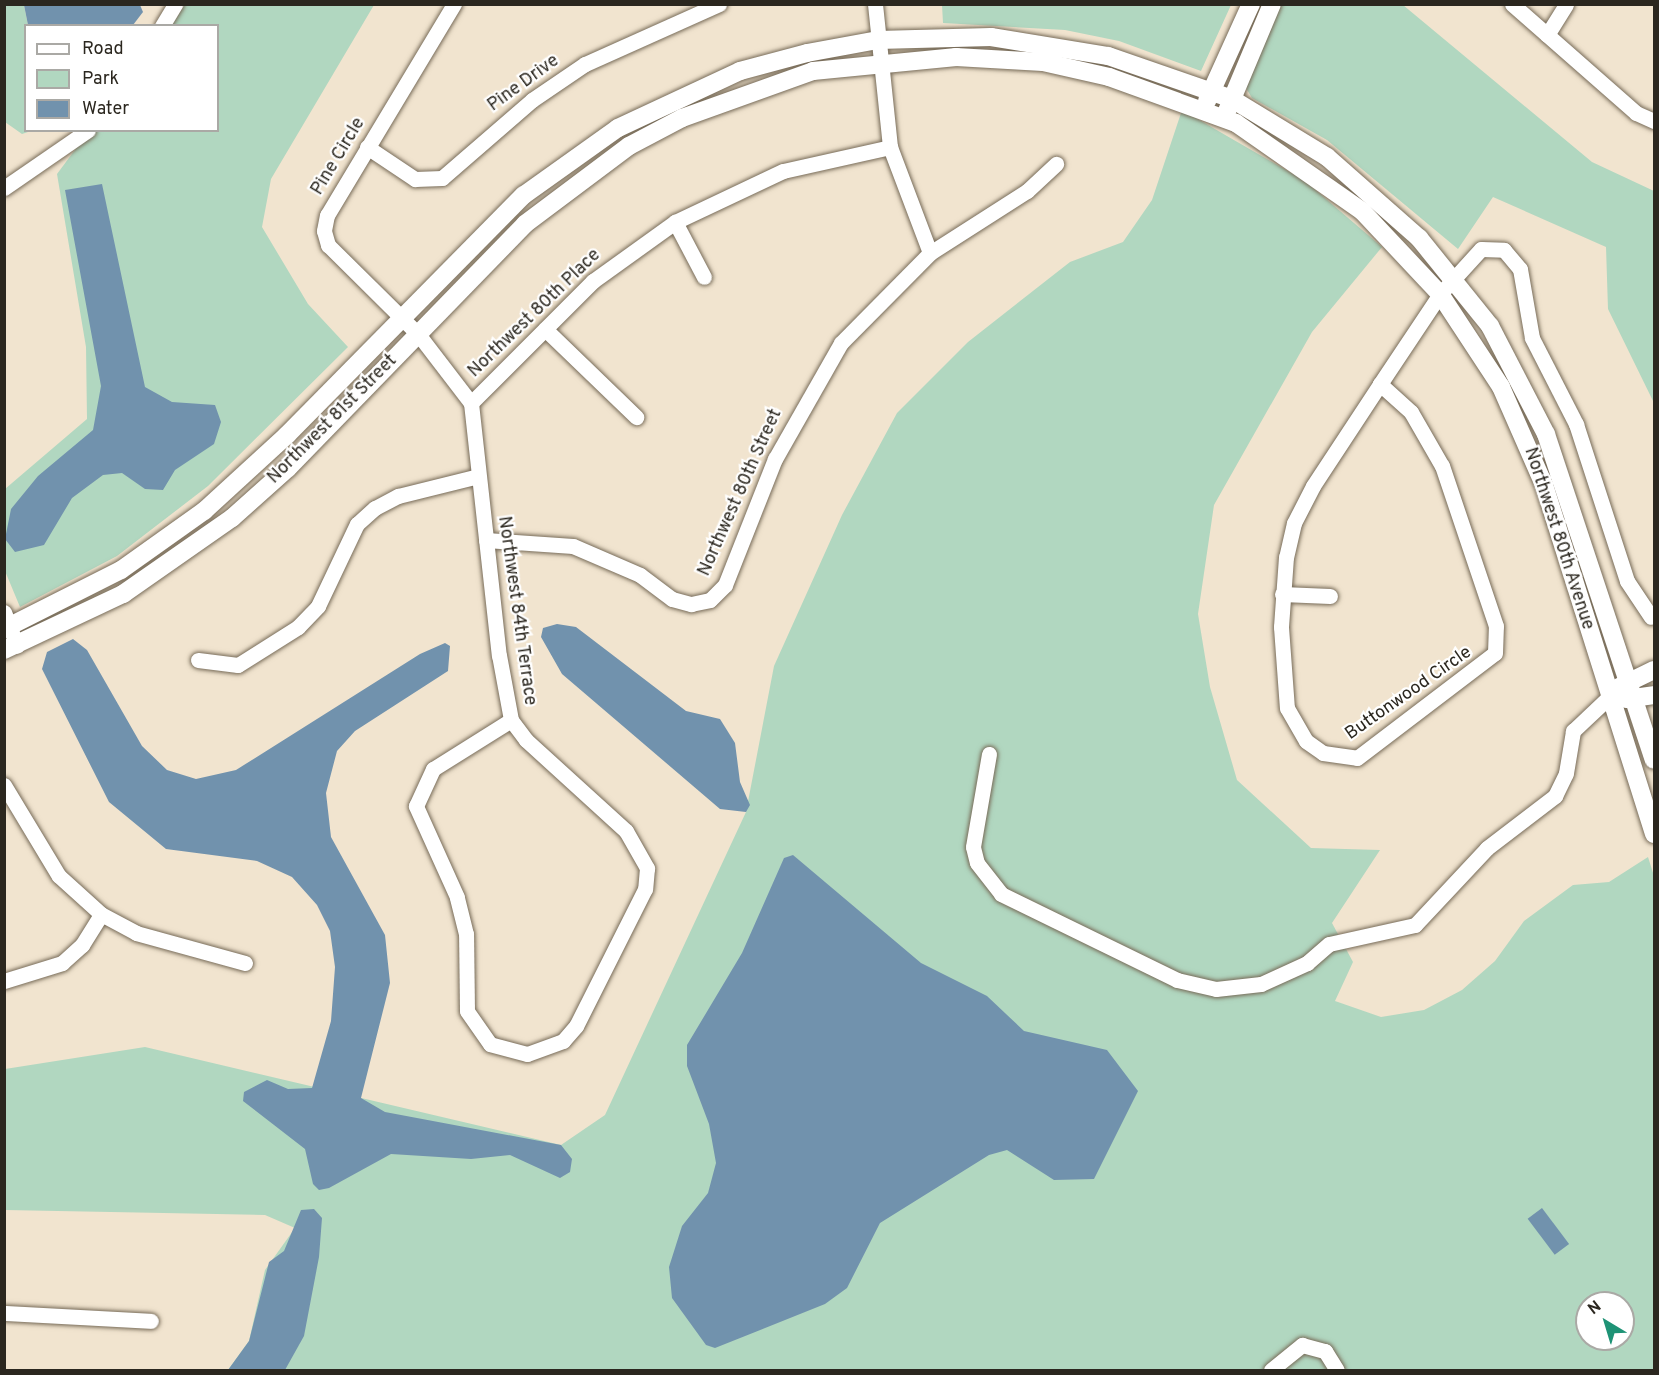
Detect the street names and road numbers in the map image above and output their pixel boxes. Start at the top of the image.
street label: Pine Drive [484,51,564,117]
street label: Pine Circle [307,114,371,200]
street label: Northwest 80th Place [464,245,606,383]
street label: Northwest 81st Street [264,351,402,489]
street label: Northwest 80th Street [694,406,788,580]
street label: Northwest 80th Avenue [1518,445,1598,633]
street label: Northwest 84th Terrace [492,515,540,707]
street label: Buttonwood Circle [1342,642,1476,746]

